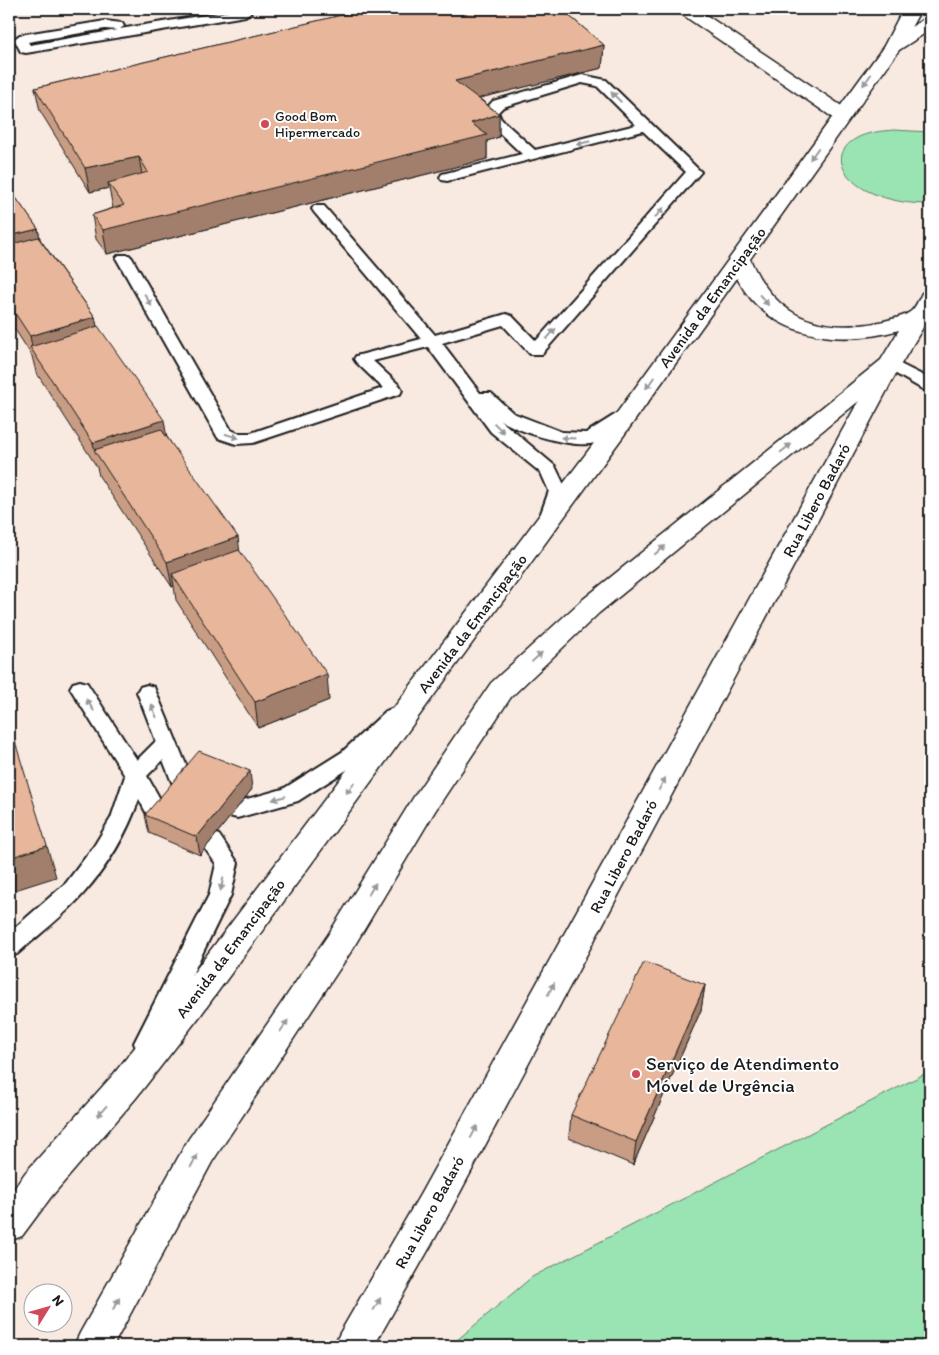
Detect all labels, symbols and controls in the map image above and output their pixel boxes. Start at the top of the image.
one-way arrow [862,73,873,86]
one-way arrow [611,91,623,103]
place label: Good Bom Hipermercado [275,108,360,141]
marker: Good Bom Hipermercado [259,118,271,130]
one-way arrow [575,139,590,147]
one-way arrow [809,148,819,161]
one-way arrow [653,207,665,219]
street label: Avenida da Emancipação [655,223,770,371]
one-way arrow [144,293,152,308]
one-way arrow [758,293,769,306]
one-way arrow [545,327,556,340]
one-way arrow [645,376,655,390]
one-way arrow [493,422,505,434]
one-way arrow [225,433,240,441]
one-way arrow [559,433,575,441]
street label: Rua Libero Badaró [778,440,854,560]
one-way arrow [779,442,792,453]
one-way arrow [653,545,666,556]
street label: Avenida da Emancipação [414,550,531,697]
one-way arrow [531,651,543,663]
one-way arrow [86,698,95,711]
one-way arrow [150,704,158,718]
one-way arrow [658,777,666,792]
one-way arrow [345,781,355,795]
one-way arrow [272,794,287,802]
street label: Rua Libero Badaró [585,796,661,916]
street label: Avenida da Emancipação [172,875,289,1022]
one-way arrow [218,877,226,893]
one-way arrow [368,883,377,896]
one-way arrow [547,982,555,996]
one-way arrow [279,1019,289,1032]
place label: Serviço de Atendimento Móvel de Urgência [646,1052,839,1097]
marker: Serviço de Atendimento Móvel de Urgência [630,1068,642,1080]
one-way arrow [97,1105,108,1118]
one-way arrow [470,1124,478,1139]
street label: Rua Libero Badaró [391,1153,468,1272]
one-way arrow [190,1154,198,1168]
north arrow [22,1282,72,1332]
text: N [48,1292,68,1309]
one-way arrow [112,1296,120,1311]
one-way arrow [373,1297,382,1311]

